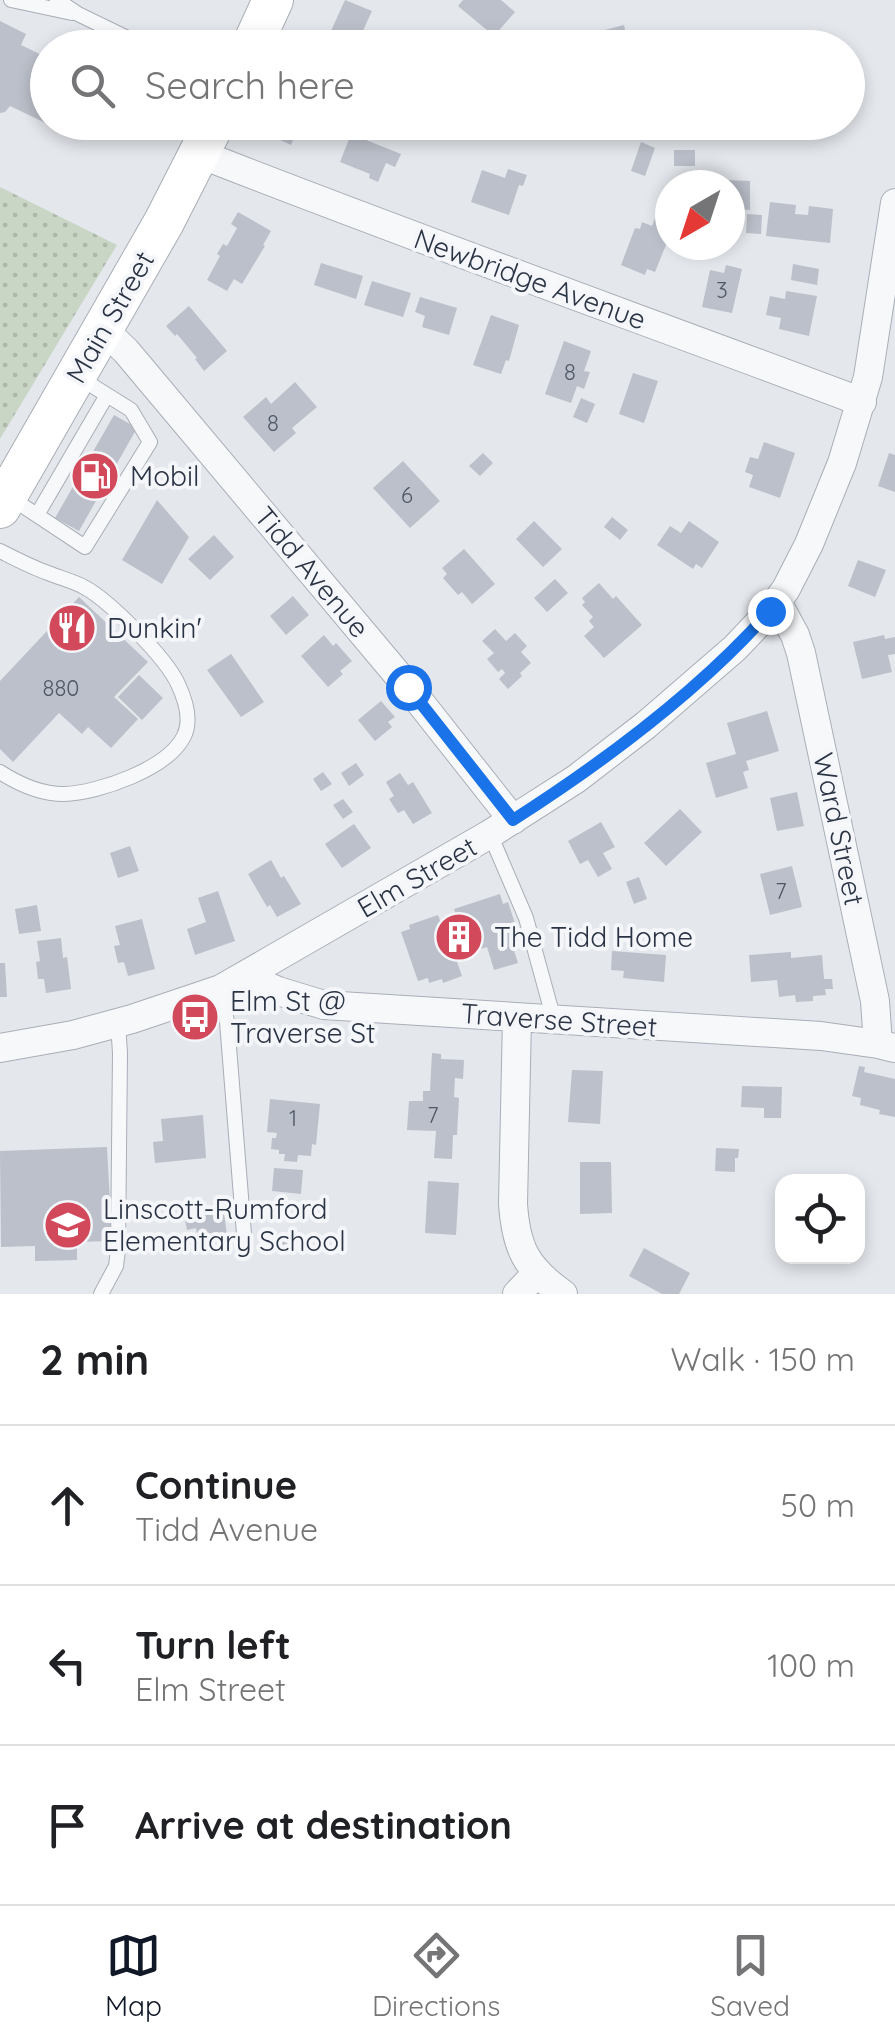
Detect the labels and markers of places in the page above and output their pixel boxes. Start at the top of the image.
fuel station icon: Mobil [69,450,121,502]
place label: Mobil [130,458,199,493]
restaurant icon: Dunkin' [46,602,98,654]
place label: Dunkin' [107,610,202,645]
building icon: The Tidd Home [433,911,485,963]
place label: The Tidd Home [494,919,693,954]
place label: Elm St @ Traverse St [230,983,375,1050]
bus stop icon: Elm St @ Traverse St [169,991,221,1043]
place label: Linscott-Rumford Elementary School [103,1191,346,1258]
school or university icon: Linscott-Rumford Elementary School [42,1199,94,1251]

